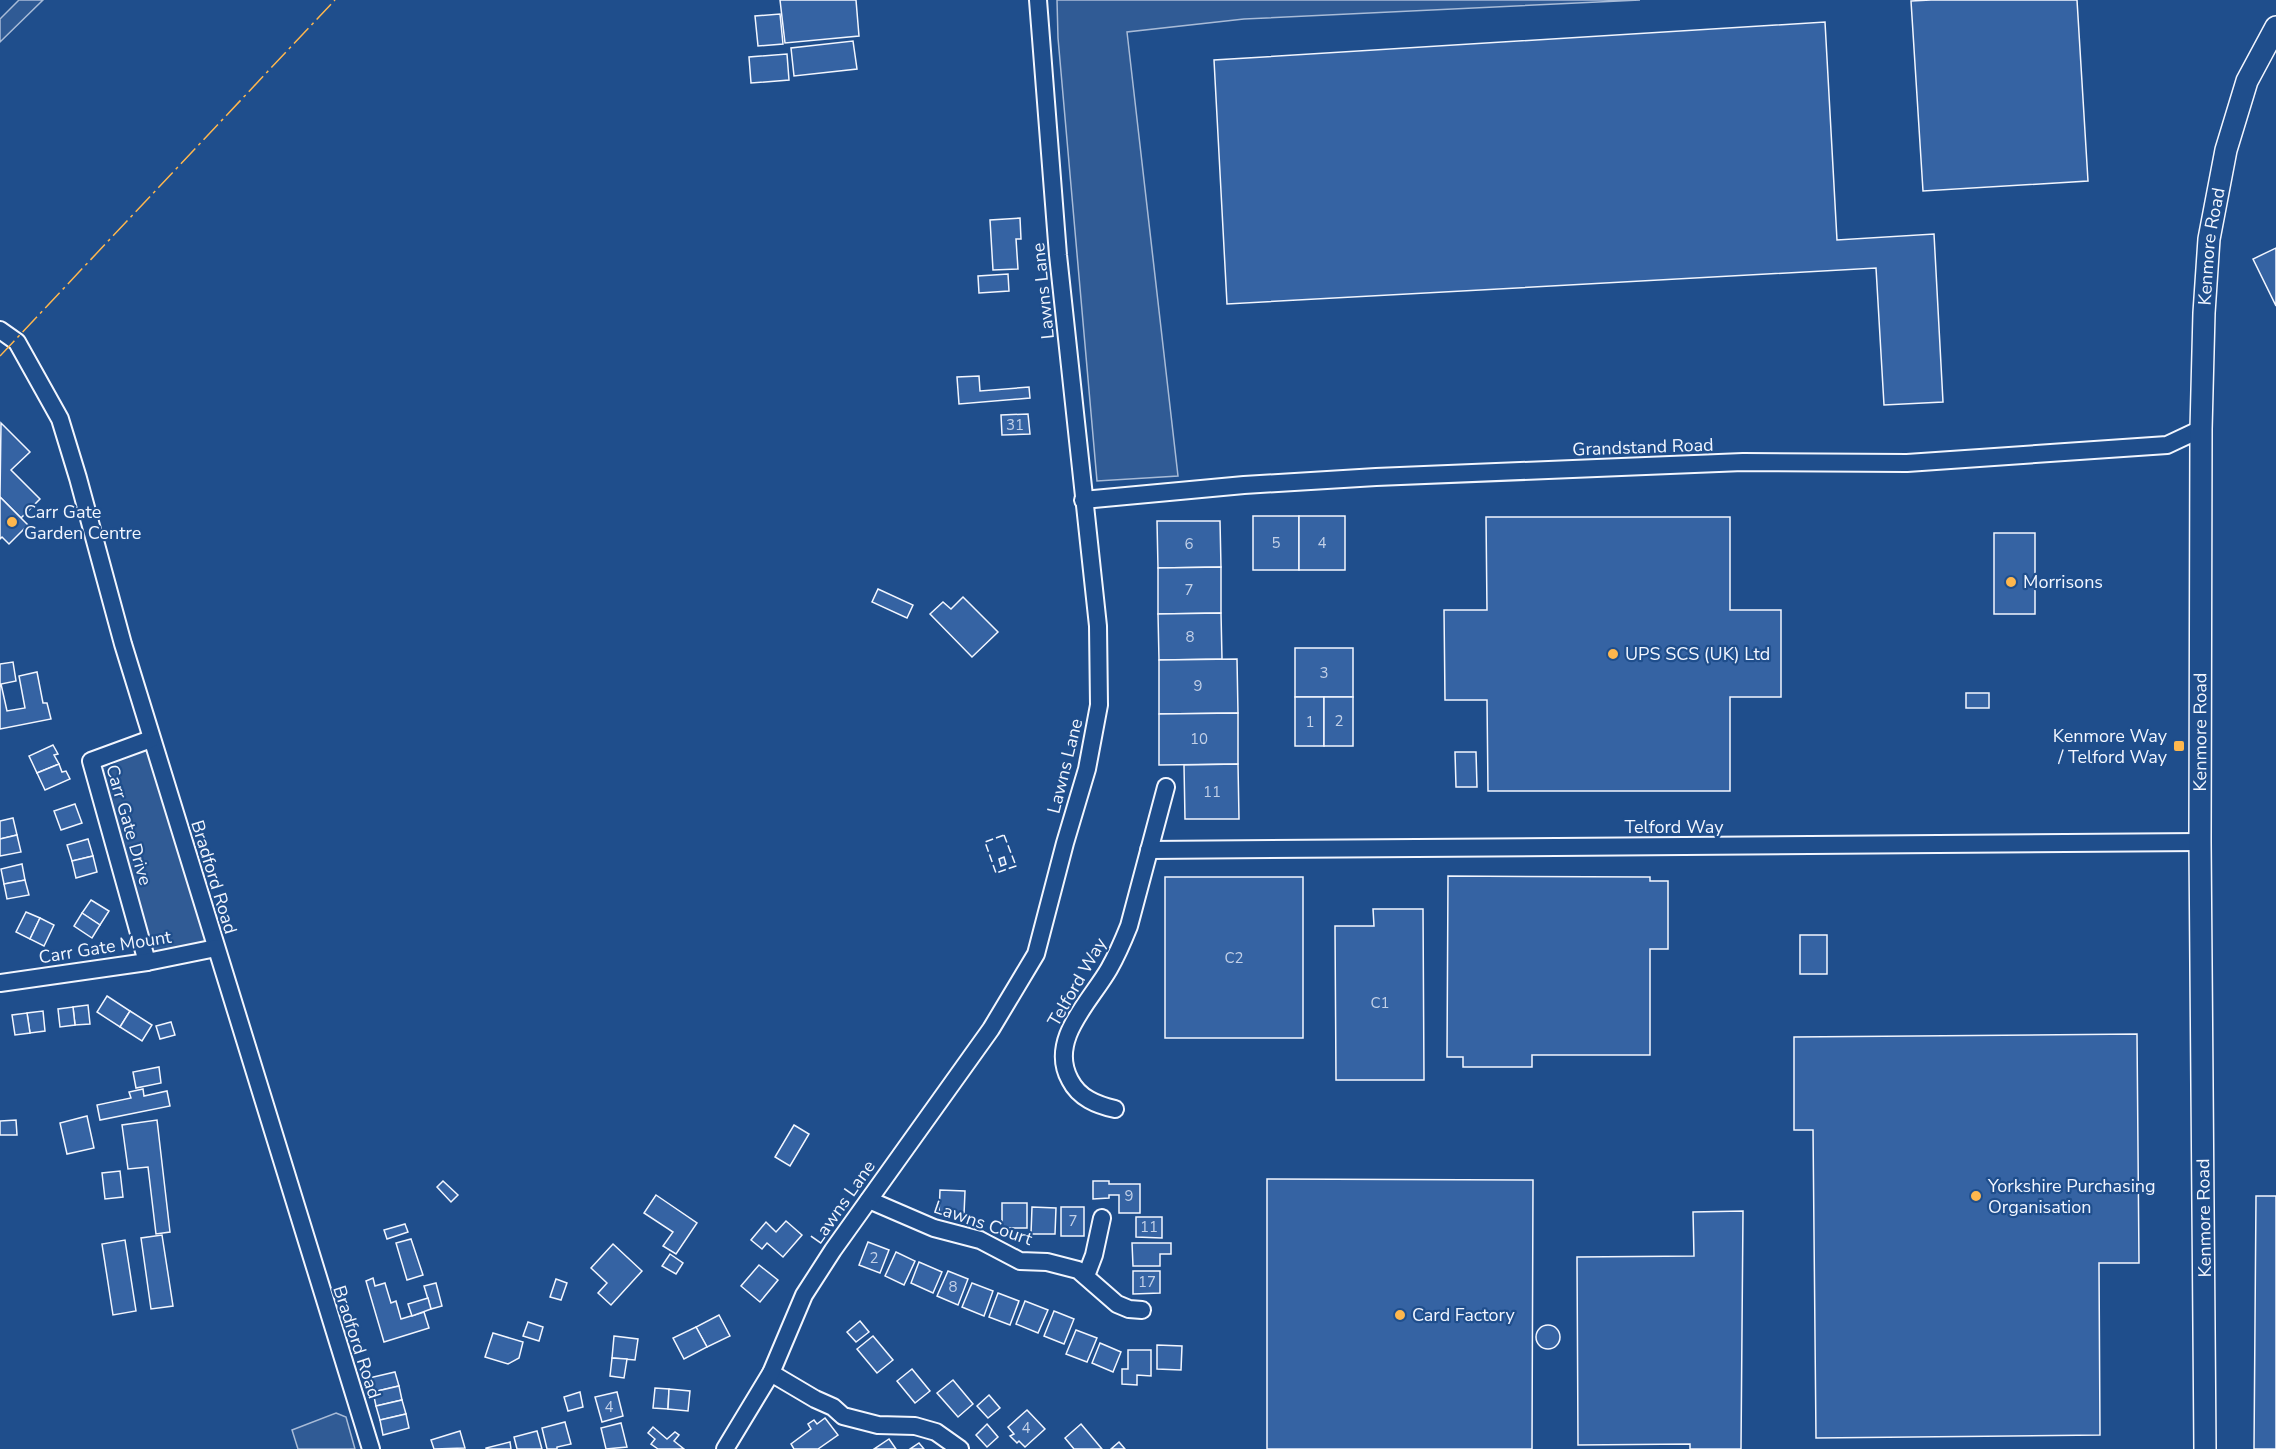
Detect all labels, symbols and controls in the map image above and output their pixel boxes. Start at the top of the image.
street label: Kenmore Road [2193,186,2231,306]
street label: Lawns Lane [1026,242,1060,340]
house number: 31 [1006,415,1024,435]
street label: Grandstand Road [1572,433,1714,461]
place label: Carr Gate Garden Centre [24,500,141,545]
marker: Carr Gate Garden Centre [5,515,19,529]
house number: 5 [1271,533,1281,553]
house number: 4 [1317,533,1327,553]
house number: 6 [1184,534,1194,554]
place label: Morrisons [2023,570,2103,594]
marker: Morrisons [2004,575,2018,589]
house number: 7 [1184,580,1194,600]
house number: 8 [1185,627,1195,647]
place label: UPS SCS (UK) Ltd [1625,642,1770,666]
marker: UPS SCS (UK) Ltd [1606,647,1620,661]
house number: 3 [1319,663,1329,683]
street label: Kenmore Road [2188,673,2212,791]
house number: 9 [1193,676,1203,696]
house number: 2 [1334,711,1344,731]
house number: 1 [1305,712,1315,732]
street label: Lawns Lane [1042,716,1088,816]
place label: Kenmore Way / Telford Way [2053,724,2168,769]
house number: 10 [1190,729,1208,749]
marker: Kenmore Way / Telford Way [2172,739,2186,753]
street label: Carr Gate Drive [100,762,158,888]
house number: 11 [1203,782,1221,802]
street label: Telford Way [1625,815,1724,839]
street label: Bradford Road [185,817,243,937]
street label: Carr Gate Mount [37,925,174,969]
street label: Telford Way [1042,933,1112,1031]
house number: C2 [1224,948,1244,968]
house number: C1 [1370,993,1390,1013]
street label: Lawns Lane [805,1155,881,1249]
street label: Kenmore Road [2191,1158,2217,1278]
place label: Yorkshire Purchasing Organisation [1987,1174,2156,1219]
house number: 9 [1124,1186,1134,1206]
marker: Yorkshire Purchasing Organisation [1969,1189,1983,1203]
street label: Lawns Court [931,1195,1036,1251]
house number: 7 [1068,1211,1078,1231]
house number: 11 [1140,1217,1158,1237]
house number: 2 [869,1248,879,1268]
house number: 17 [1138,1272,1156,1292]
house number: 8 [948,1277,958,1297]
street label: Bradford Road [327,1282,387,1402]
place label: Card Factory [1412,1303,1515,1327]
marker: Card Factory [1393,1308,1407,1322]
house number: 4 [604,1397,614,1417]
house number: 4 [1021,1418,1031,1438]

